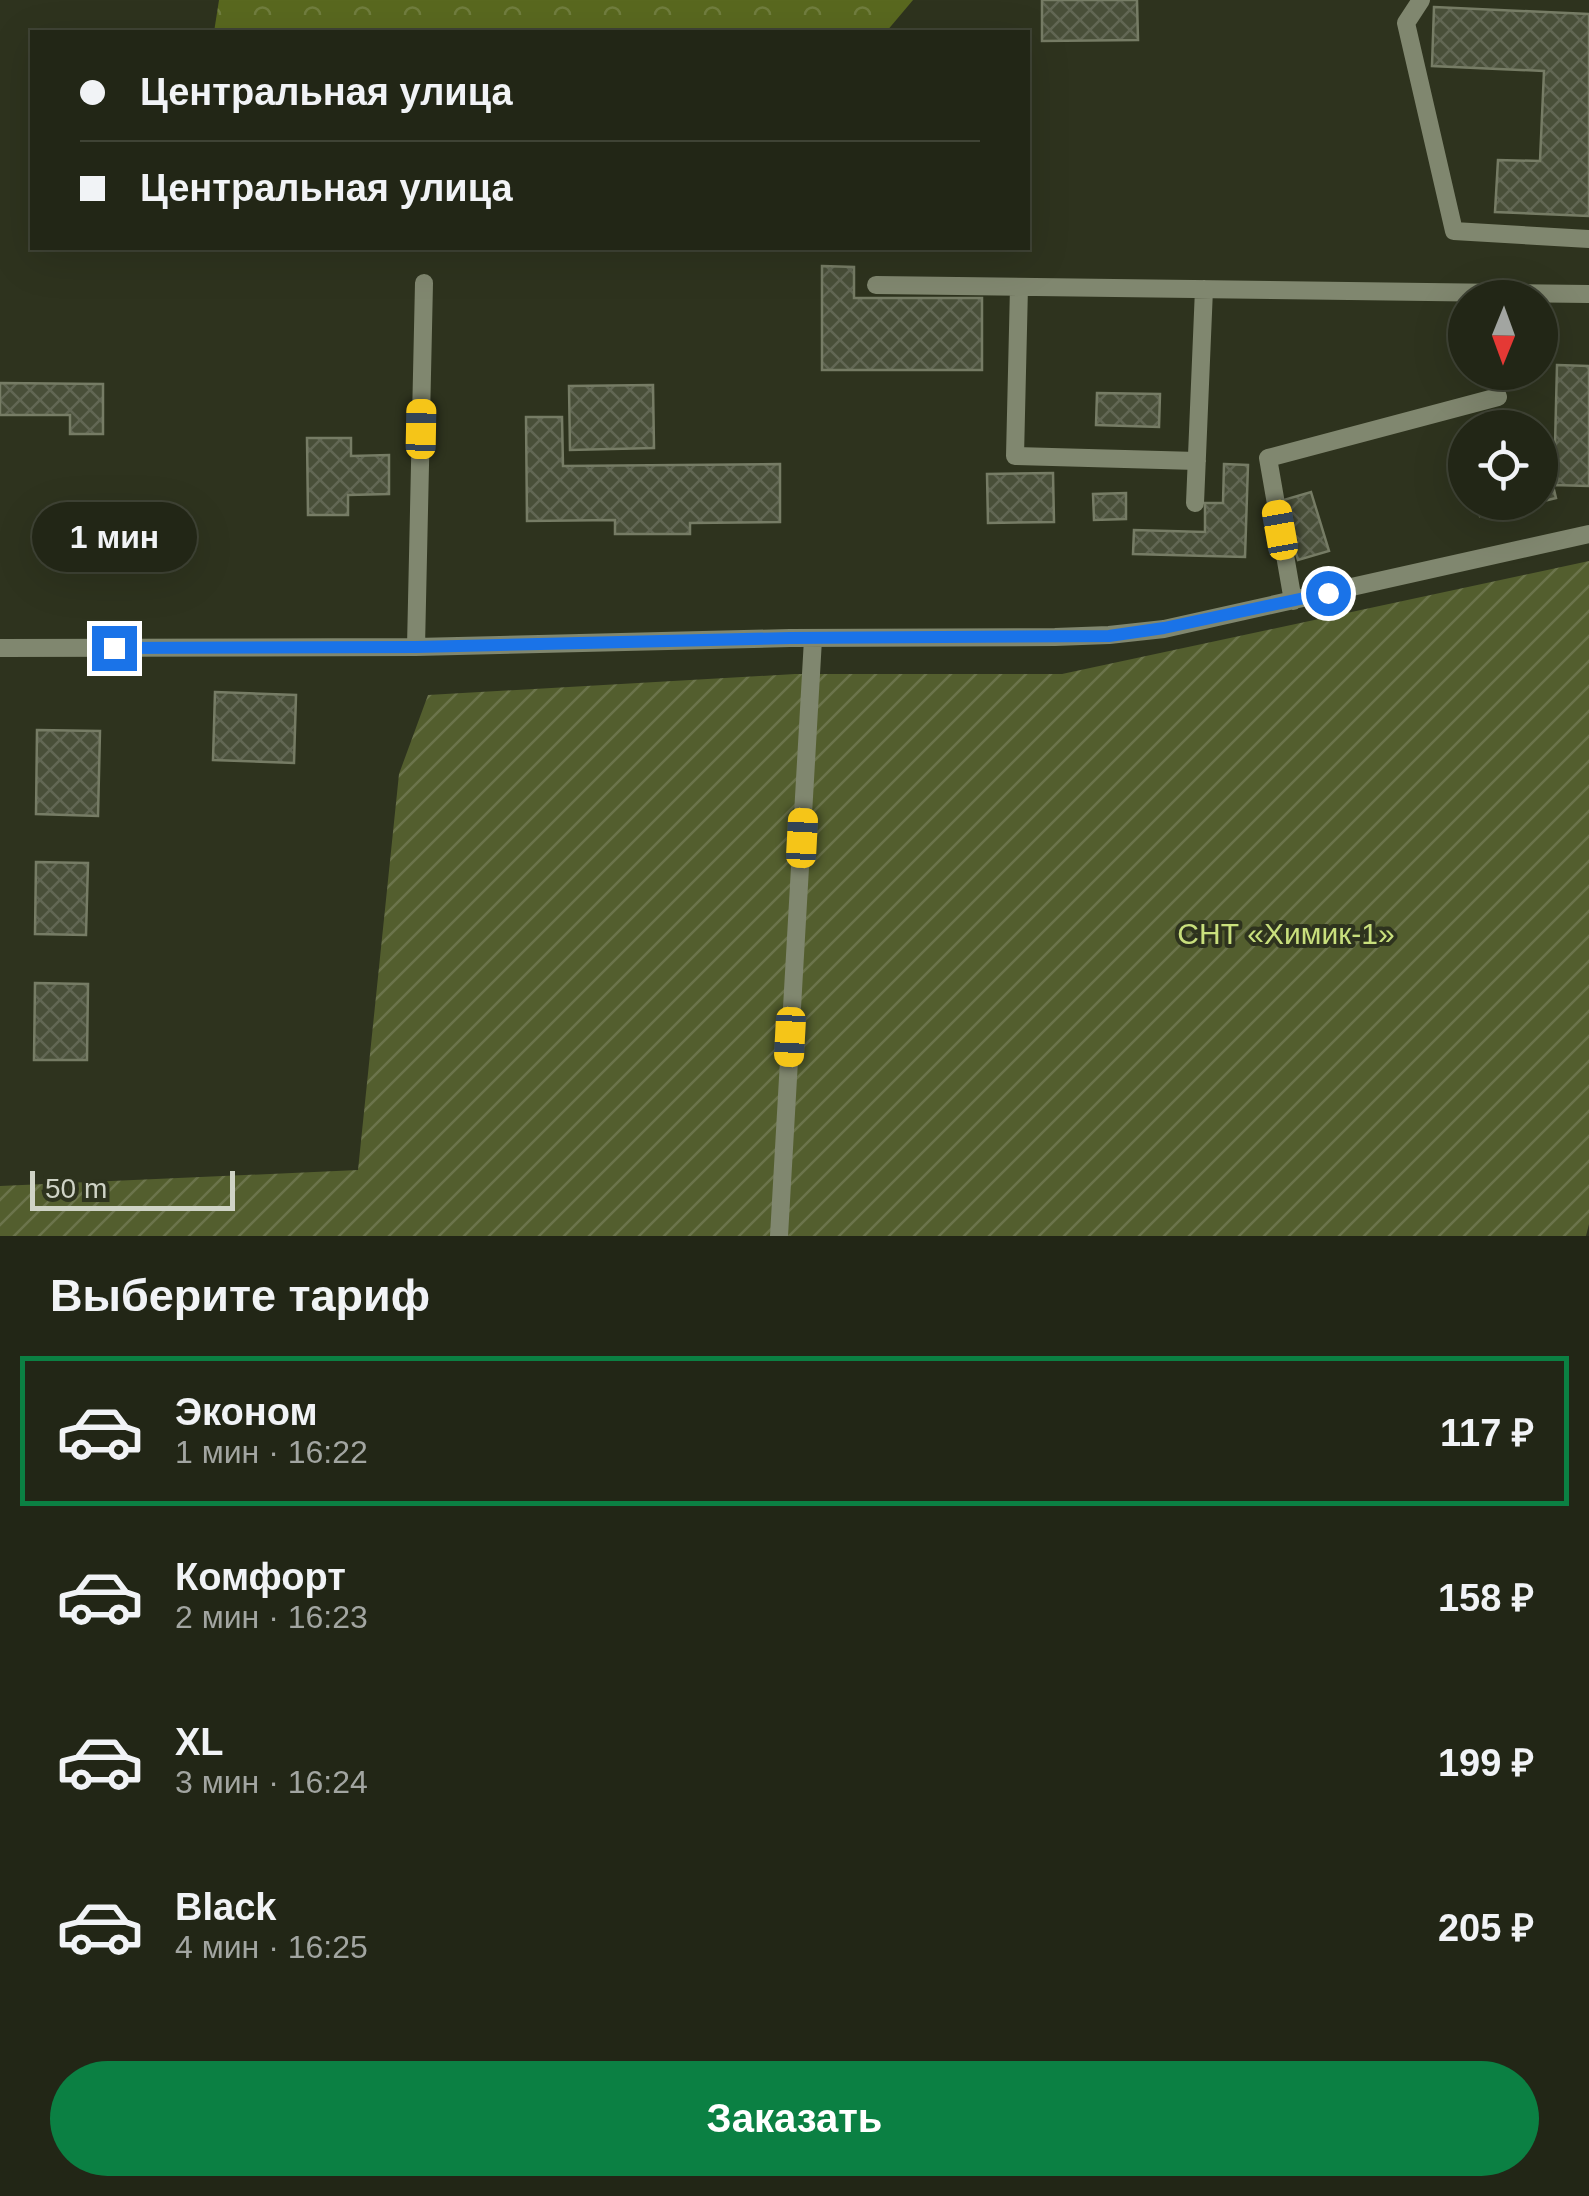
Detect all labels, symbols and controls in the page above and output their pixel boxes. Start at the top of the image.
text: Центральная улица [140,71,513,113]
text: Центральная улица [140,167,513,209]
north arrow [1448,280,1558,390]
map controls [1448,280,1558,520]
car [405,399,437,459]
button: locate [1448,410,1558,520]
car [1260,498,1300,562]
callout: 1 мин [32,503,196,573]
text: 1 мин [70,519,159,555]
route start [1306,571,1351,616]
route end [92,626,137,671]
car [785,807,819,869]
park label: СНТ «Химик-1» [1177,917,1395,950]
car [773,1006,807,1068]
scale bar [30,1166,235,1210]
text: 50 m [45,1173,107,1204]
text: Выберите тариф [50,1270,430,1321]
icon: car [55,1386,145,1476]
text: Эконом [175,1391,318,1433]
text: 117 ₽ [1440,1412,1534,1454]
text: 1 мин · 16:22 [175,1434,368,1470]
icon: car [55,1551,145,1641]
text: Комфорт [175,1556,346,1598]
text: 158 ₽ [1438,1577,1534,1619]
text: 2 мин · 16:23 [175,1599,368,1635]
icon: car [55,1716,145,1806]
text: XL [175,1721,224,1763]
text: 199 ₽ [1438,1742,1534,1784]
text: 3 мин · 16:24 [175,1764,368,1800]
icon: car [55,1881,145,1971]
text: Black [175,1886,276,1928]
text: 205 ₽ [1438,1907,1534,1949]
text: 4 мин · 16:25 [175,1929,368,1965]
button: Заказать [50,2061,1539,2176]

